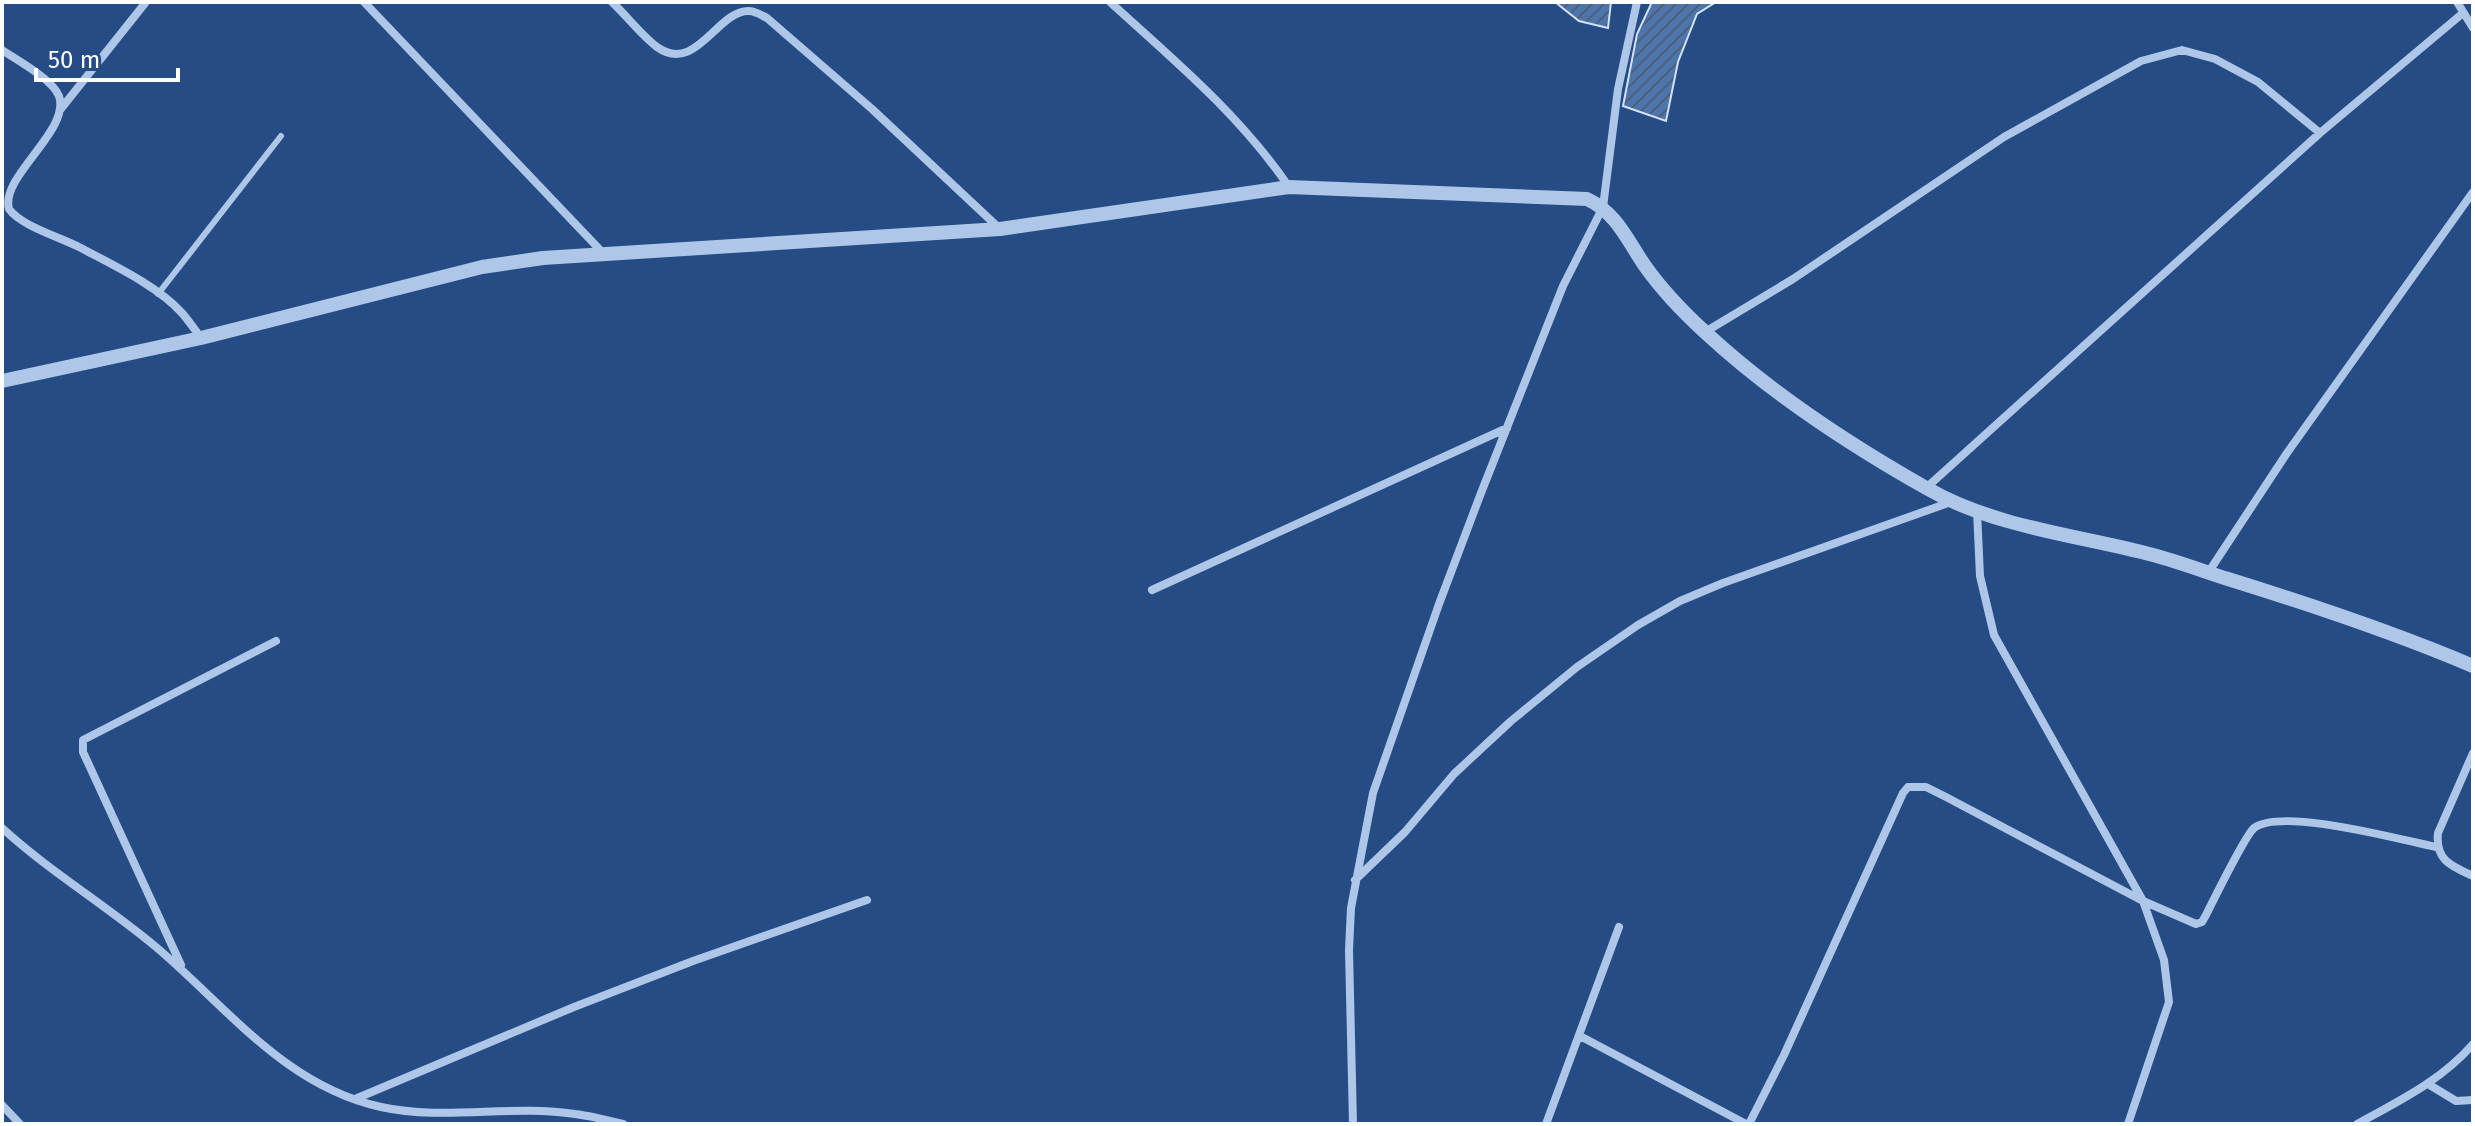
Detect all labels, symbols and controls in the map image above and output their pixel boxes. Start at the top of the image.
scale bar [36,32,178,82]
text: 50 m [48,46,100,74]

